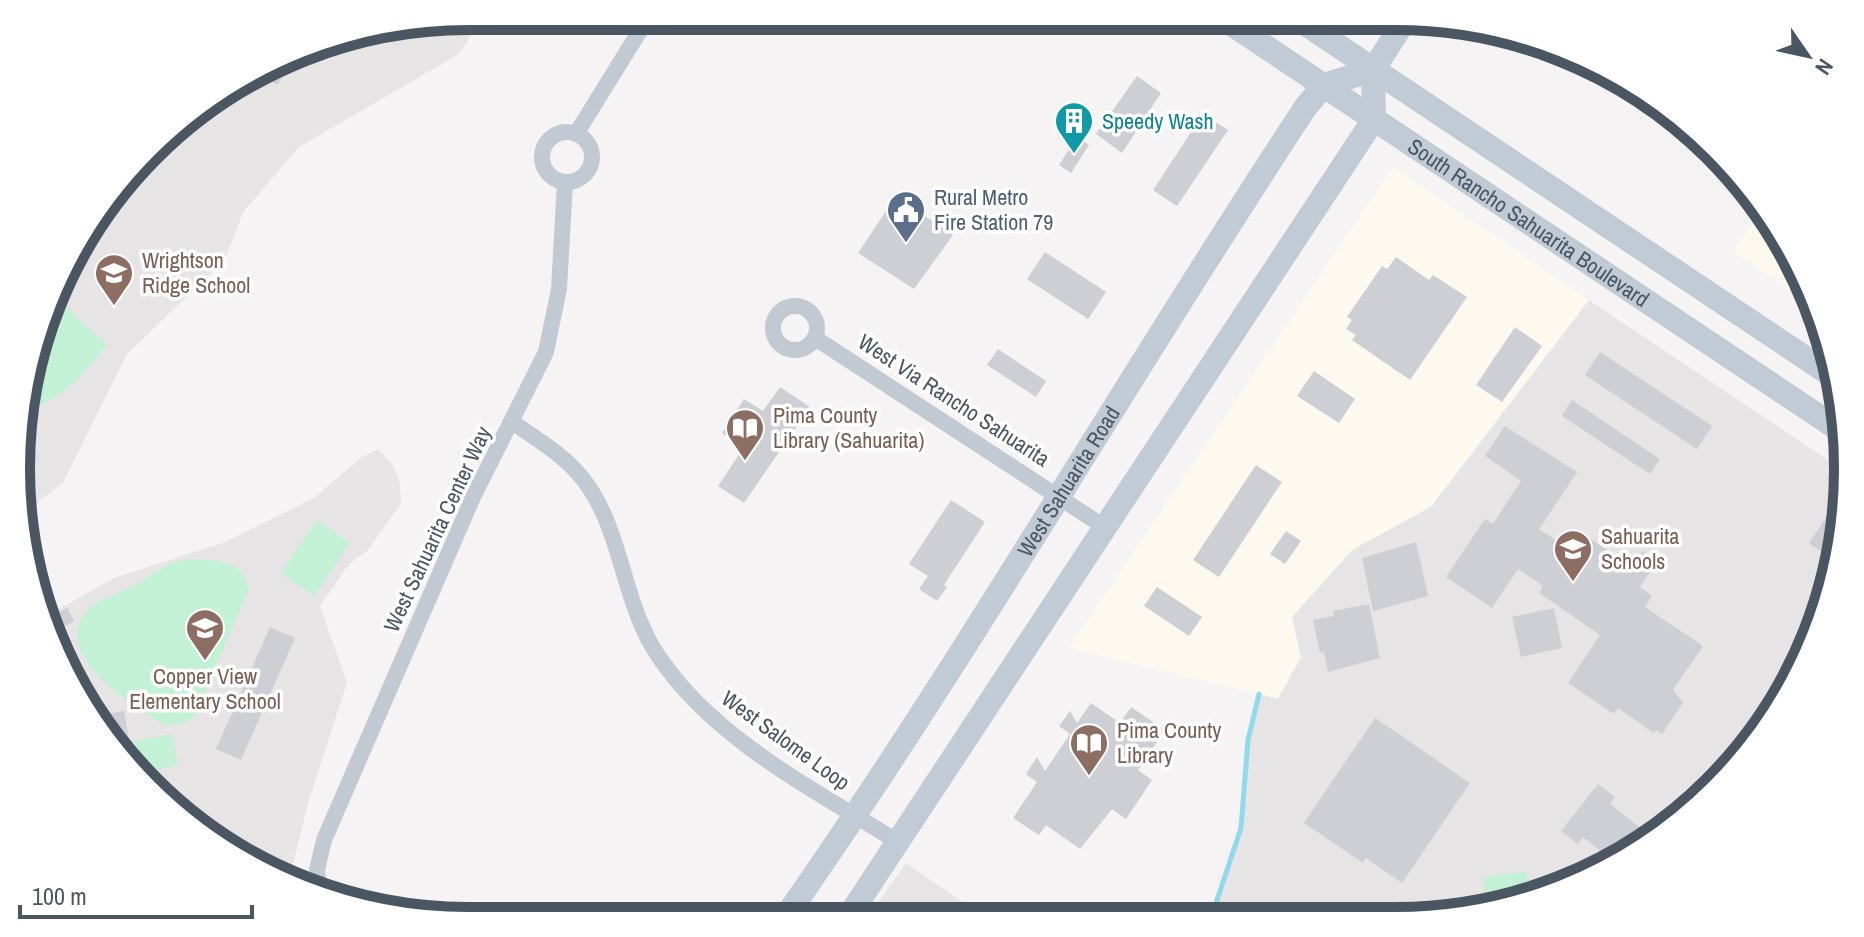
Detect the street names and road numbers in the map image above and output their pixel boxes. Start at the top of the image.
street label: South Rancho Sahuarita Boulevard [1402,131,1655,314]
street label: West Via Rancho Sahuarita [852,327,1056,473]
street label: West Sahuarita Road [1010,400,1127,562]
street label: West Sahuarita Center Way [376,421,498,637]
street label: West Salome Loop [716,683,856,797]

